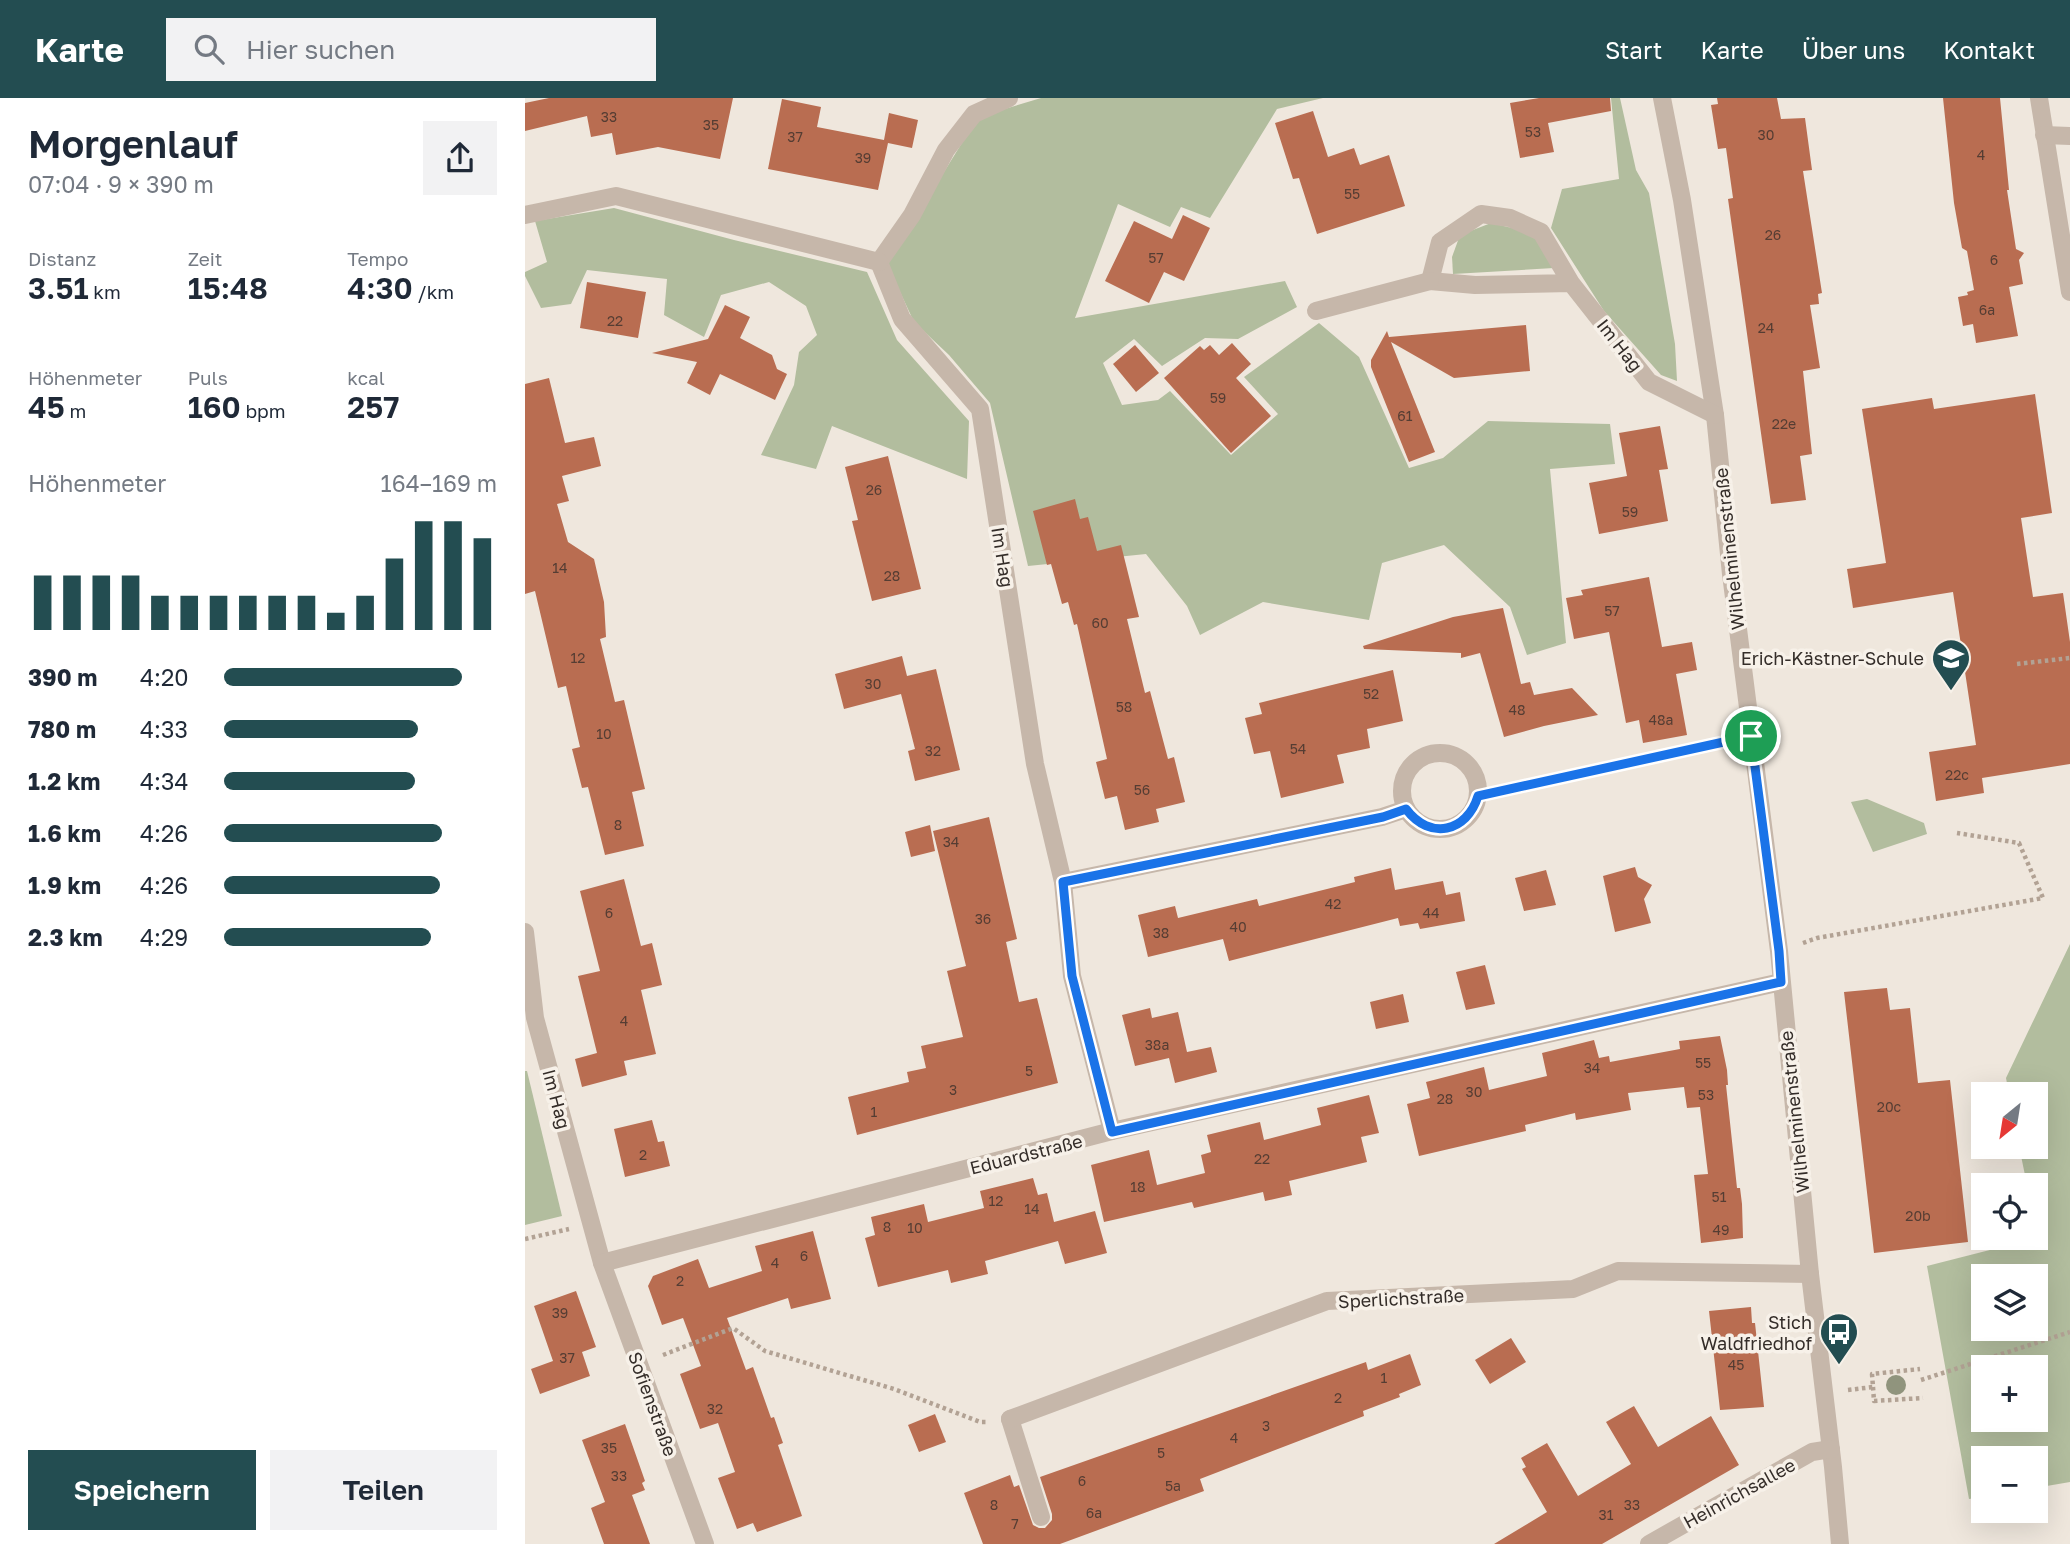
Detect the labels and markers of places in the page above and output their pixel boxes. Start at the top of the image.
school or university icon: Erich-Kästner-Schule [1930,637,1972,692]
place label: Erich-Kästner-Schule [1741,647,1924,669]
pin [1721,706,1781,766]
place label: Stich Waldfriedhof [1700,1311,1812,1354]
bus stop icon: Stich Waldfriedhof [1818,1311,1860,1366]

